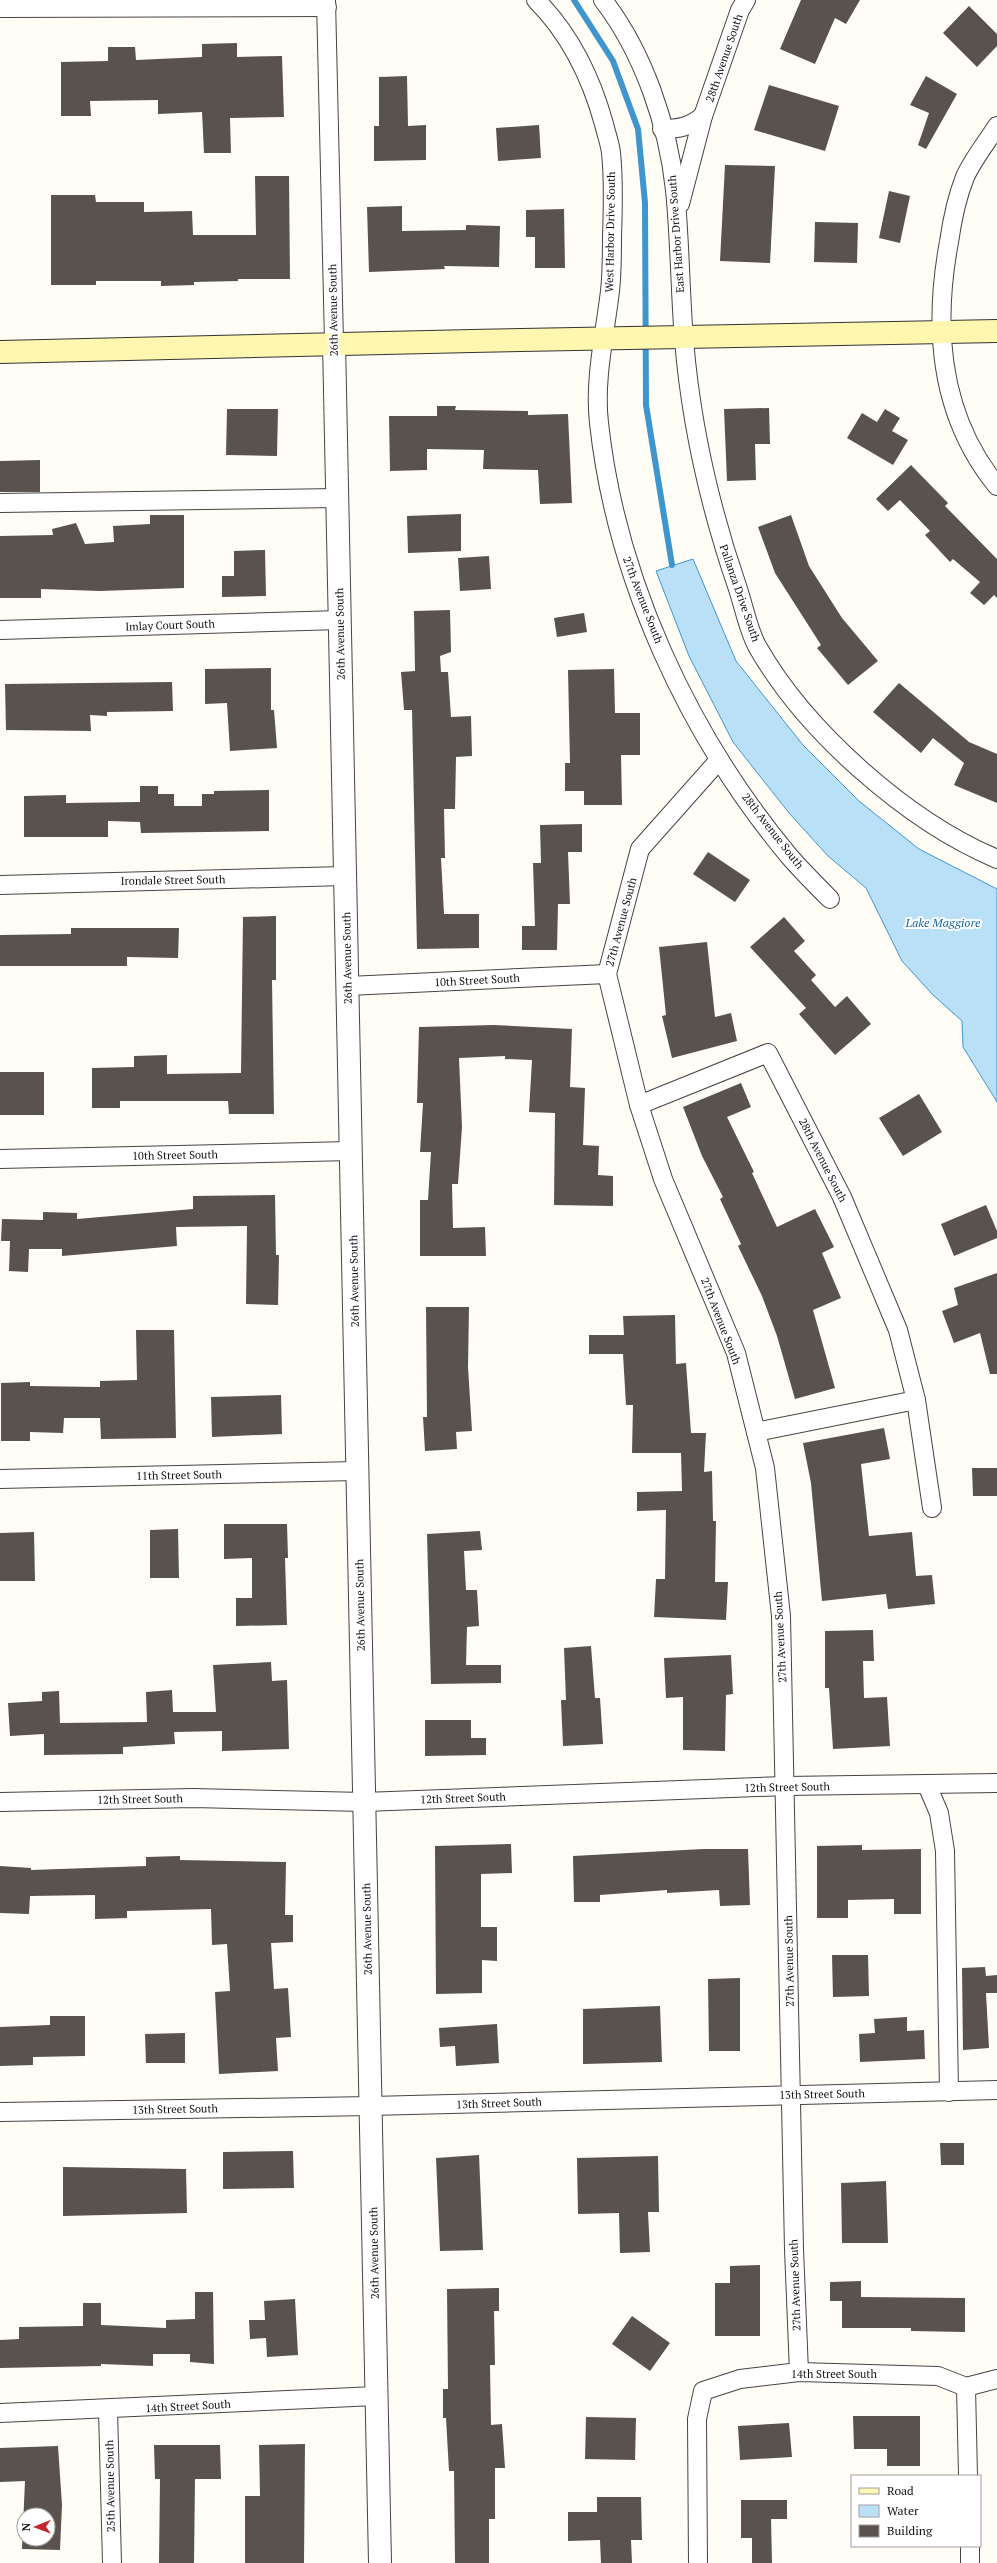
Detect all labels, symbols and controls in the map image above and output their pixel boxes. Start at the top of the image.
street label: 28th Avenue South [702,12,746,104]
street label: West Harbor Drive South [602,171,618,293]
street label: East Harbor Drive South [665,174,687,293]
street label: 26th Avenue South [325,263,341,356]
street label: Pallanza Drive South [717,542,763,644]
street label: 27th Avenue South [620,555,666,646]
street label: 26th Avenue South [332,587,348,680]
street label: Imlay Court South [125,616,216,634]
street label: 28th Avenue South [739,790,807,872]
street label: Irondale Street South [121,872,226,888]
street label: 27th Avenue South [602,875,640,968]
street label: 26th Avenue South [339,911,355,1004]
water label: Lake Maggiore [904,915,981,930]
street label: 10th Street South [434,971,521,989]
street label: 28th Avenue South [796,1116,850,1205]
street label: 10th Street South [132,1147,219,1163]
street label: 26th Avenue South [346,1234,362,1327]
street label: 27th Avenue South [698,1276,744,1367]
street label: 11th Street South [136,1467,223,1483]
street label: 26th Avenue South [352,1558,368,1651]
street label: 27th Avenue South [771,1590,789,1683]
street label: 12th Street South [744,1779,831,1795]
street label: 12th Street South [420,1789,507,1806]
street label: 12th Street South [97,1791,184,1807]
street label: 26th Avenue South [359,1882,375,1975]
street label: 27th Avenue South [781,1914,797,2007]
street label: 13th Street South [779,2086,866,2102]
street label: 13th Street South [456,2094,543,2111]
street label: 13th Street South [132,2101,219,2117]
street label: 26th Avenue South [366,2206,382,2299]
street label: 27th Avenue South [786,2238,804,2331]
street label: 14th Street South [791,2367,877,2381]
street label: 14th Street South [145,2397,232,2415]
street label: 25th Avenue South [102,2439,118,2532]
legend [851,2475,981,2547]
text: Road [887,2483,914,2498]
text: Water [887,2503,919,2518]
north arrow [16,2507,56,2547]
text: N [19,2522,33,2531]
text: Building [887,2523,933,2538]

